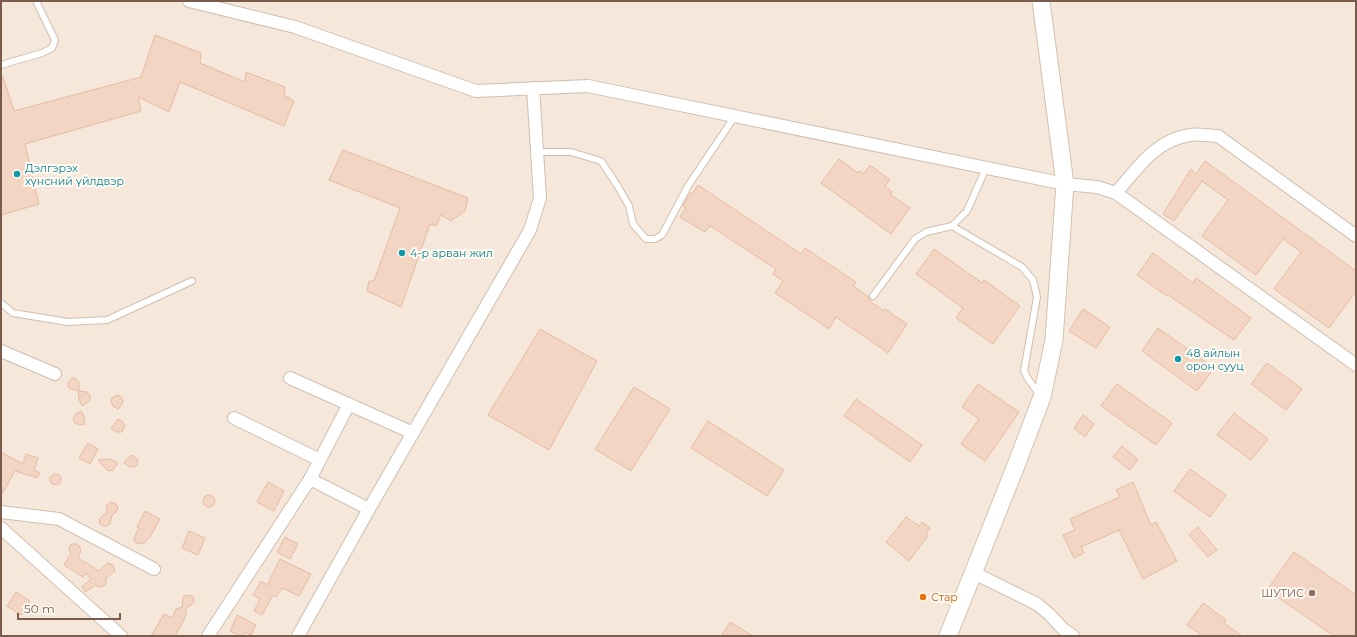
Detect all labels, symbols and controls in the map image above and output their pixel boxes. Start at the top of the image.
place label: Дэлгэрэх хүнсний үйлдвэр [25,161,124,188]
marker: Дэлгэрэх хүнсний үйлдвэр [12,169,22,179]
place label: 4-р арван жил [410,246,493,260]
marker: 4-р арван жил [397,248,407,258]
place label: 48 айлын орон сууц [1186,346,1244,373]
marker: 48 айлын орон сууц [1173,354,1183,364]
place label: ШУТИС [1261,586,1304,600]
marker: ШУТИС [1307,588,1317,598]
place label: Стар [931,590,958,604]
marker: Стар [918,592,928,602]
scale bar [18,595,120,621]
text: 50 m [24,601,55,616]

